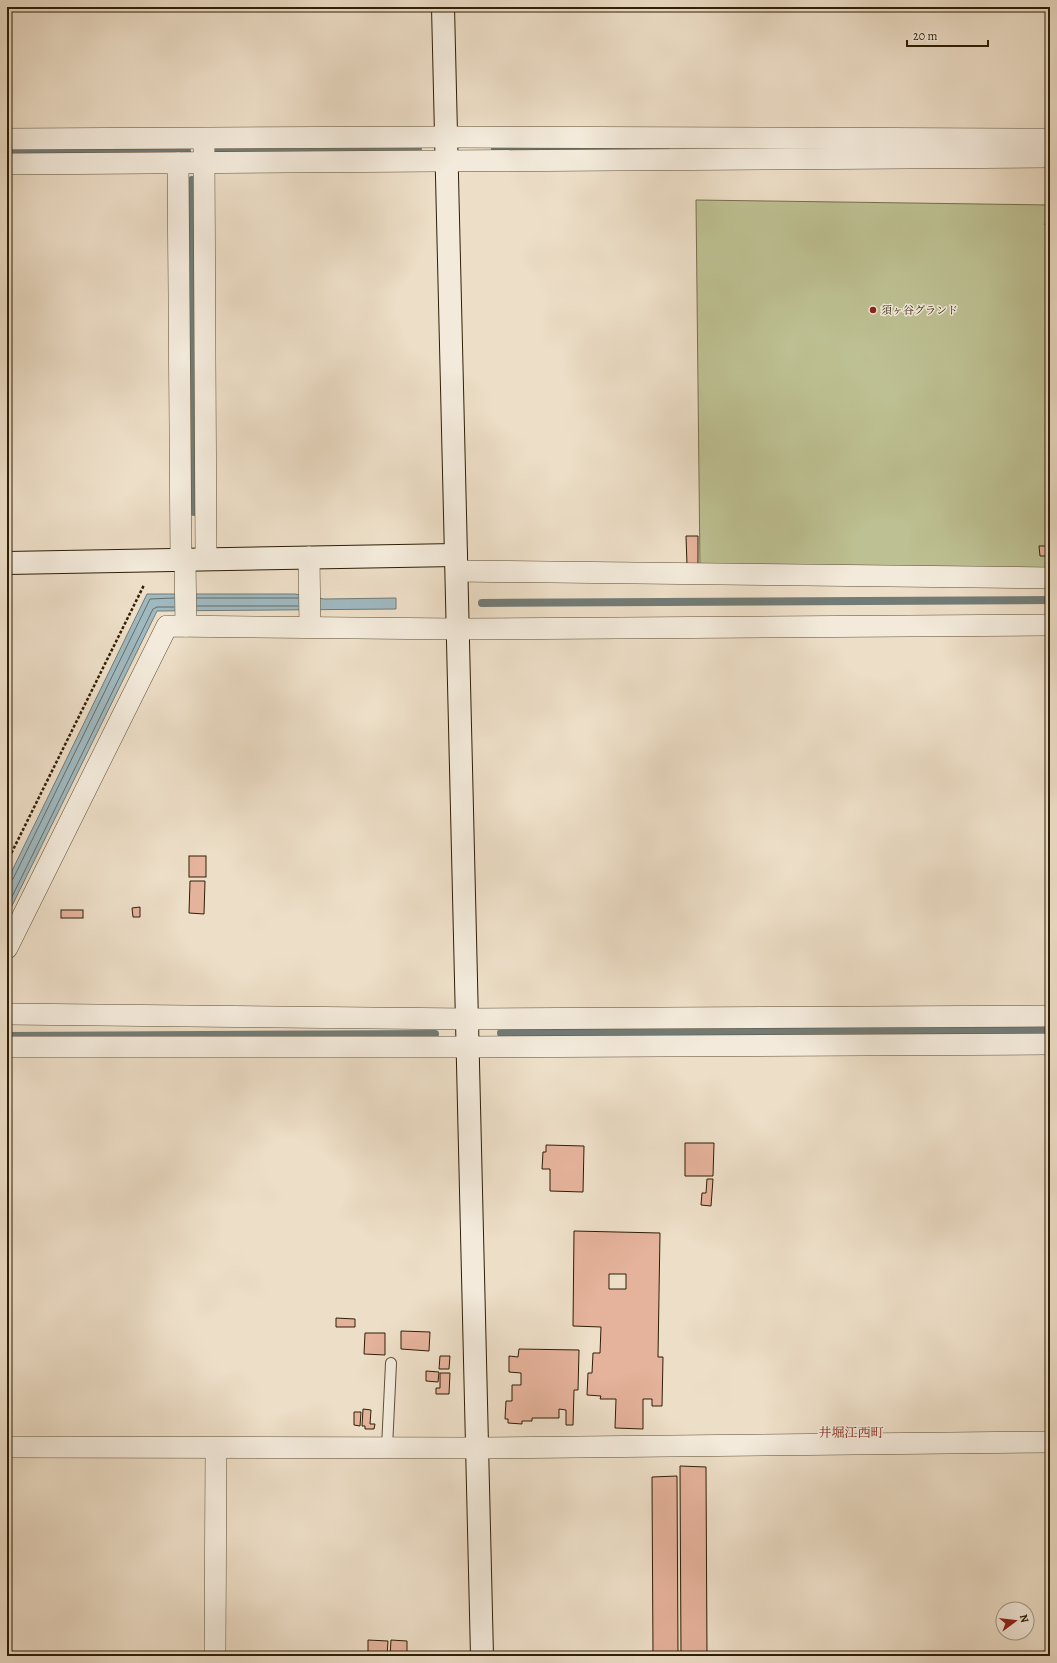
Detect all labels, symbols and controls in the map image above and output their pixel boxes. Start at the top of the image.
scale bar [907,22,988,48]
text: 20 m [913,28,937,44]
place label: 須ヶ谷グランド [881,303,958,318]
marker: 須ヶ谷グランド [868,305,878,315]
district label: 井堀江西町 [818,1424,884,1441]
north arrow [995,1601,1035,1641]
text: N [1016,1613,1032,1624]

